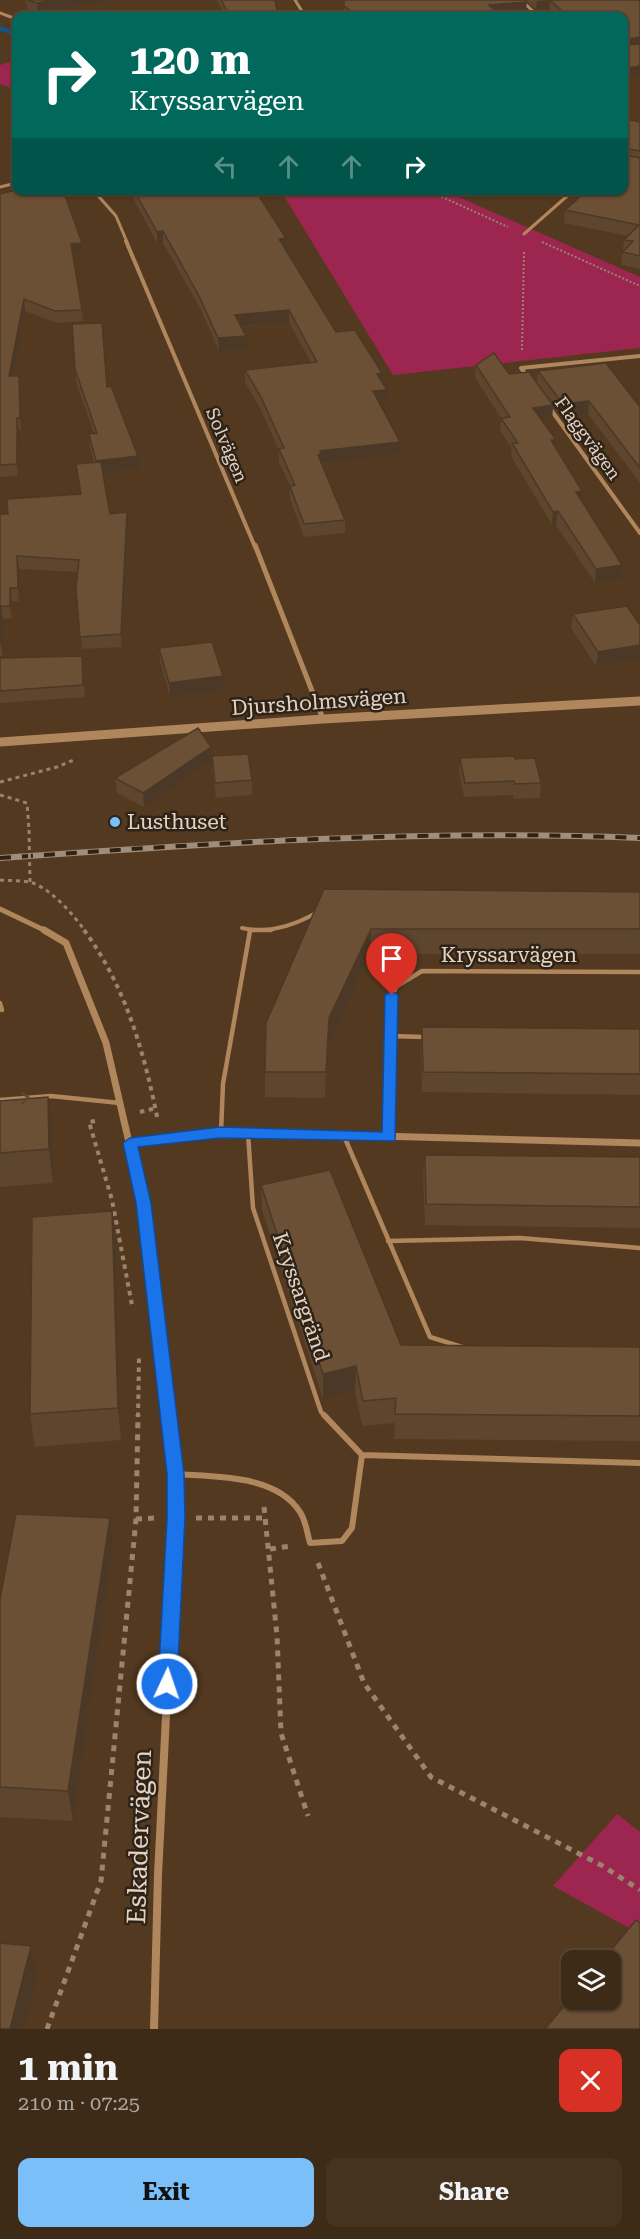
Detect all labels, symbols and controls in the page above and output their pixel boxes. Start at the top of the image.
text: 120 m [129,35,251,84]
icon: right [30,36,108,114]
text: Kryssarvägen [129,85,304,117]
icon: left [209,150,242,183]
icon: ahead [272,150,305,183]
icon: ahead [335,150,368,183]
icon: right [398,150,431,183]
street label: Flaggvägen [551,392,626,484]
street label: Solvägen [202,404,252,486]
street label: Djursholmsvägen [231,684,408,720]
place label: Lusthuset [127,810,227,834]
marker: Lusthuset [108,815,122,829]
pin [366,933,417,995]
icon: arrive [375,942,408,975]
street label: Kryssarvägen [441,943,578,967]
one-way arrow [21,1092,30,1105]
street label: Kryssargränd [268,1229,334,1365]
position arrow [135,1652,199,1716]
street label: Eskadervägen [121,1749,157,1925]
map controls [561,1950,621,2010]
button: layers [561,1950,621,2010]
text: 1 min [18,2047,118,2089]
button: close [559,2049,622,2112]
text: 210 m · 07:25 [18,2091,140,2115]
button: Exit [18,2158,314,2227]
button: Share [326,2158,622,2227]

